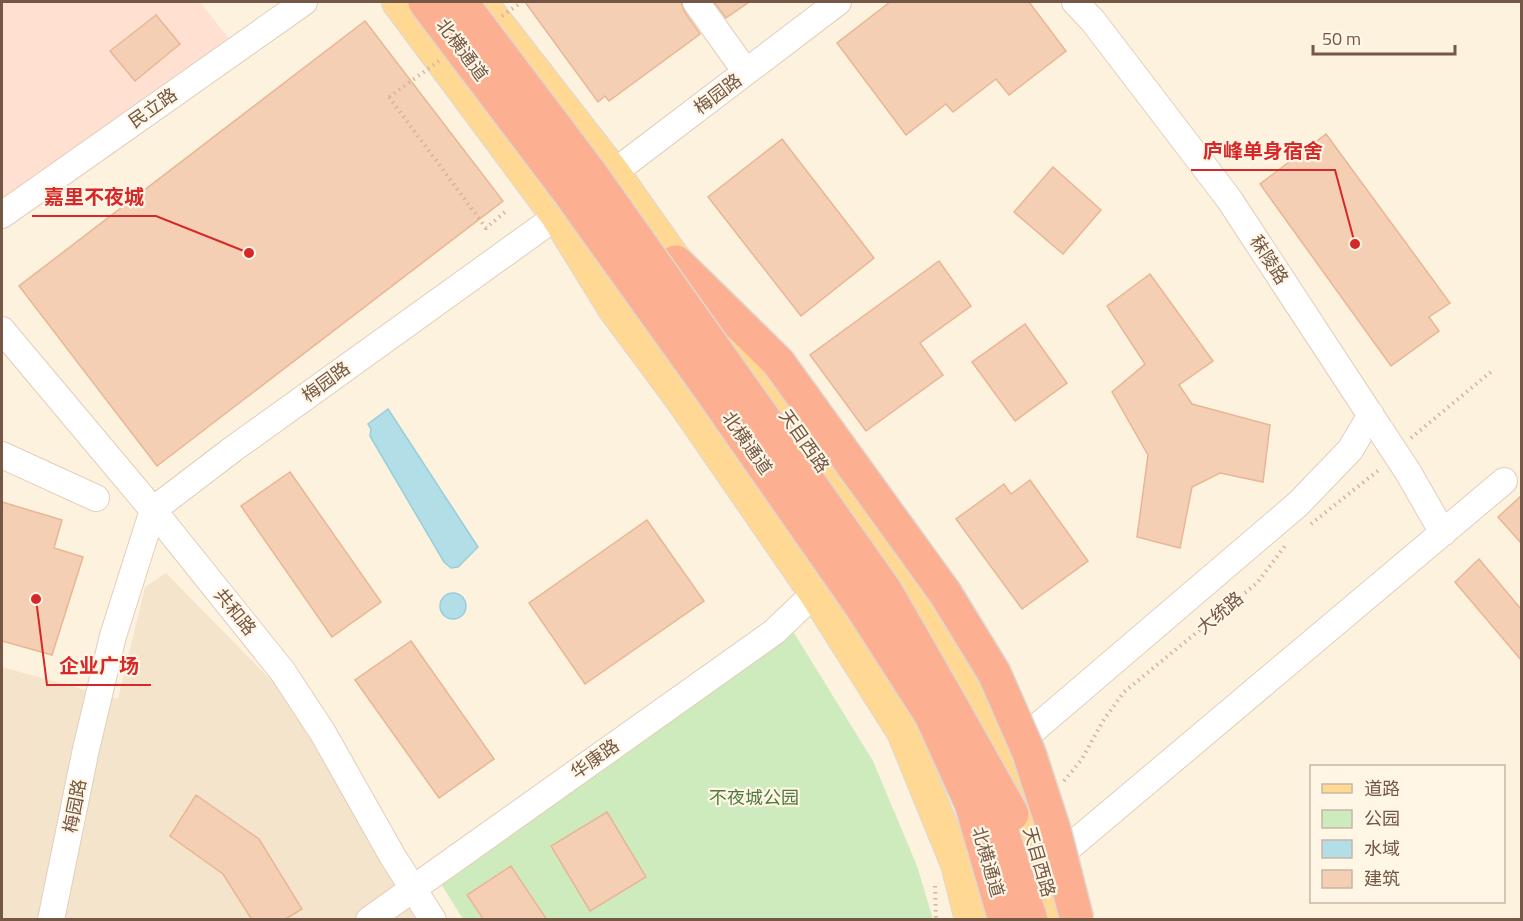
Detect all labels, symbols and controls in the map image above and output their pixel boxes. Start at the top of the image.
street label: 北横通道 [430,13,495,87]
scale bar [1313,18,1456,56]
text: 50 m [1322,25,1361,52]
street label: 梅园路 [688,67,747,121]
street label: 民立路 [123,81,183,134]
callout: 庐峰单身宿舍 [1191,132,1335,170]
text: 庐峰单身宿舍 [1203,135,1323,166]
callout: 嘉里不夜城 [32,178,156,216]
text: 嘉里不夜城 [44,181,144,212]
street label: 秣陵路 [1243,230,1295,290]
street label: 梅园路 [296,355,355,408]
street label: 天目西路 [773,403,836,478]
street label: 北横通道 [716,405,779,480]
street label: 共和路 [208,582,263,641]
street label: 大统路 [1190,585,1249,640]
callout: 企业广场 [47,647,151,685]
text: 企业广场 [59,650,139,681]
street label: 华康路 [565,732,625,785]
legend [1310,765,1505,903]
text: 道路 [1364,775,1400,802]
street label: 梅园路 [56,777,93,835]
park label: 不夜城公园 [709,784,799,811]
text: 公园 [1364,805,1400,832]
street label: 北横通道 [966,824,1011,900]
street label: 天目西路 [1017,824,1062,900]
text: 水域 [1364,835,1400,862]
text: 建筑 [1364,865,1400,892]

